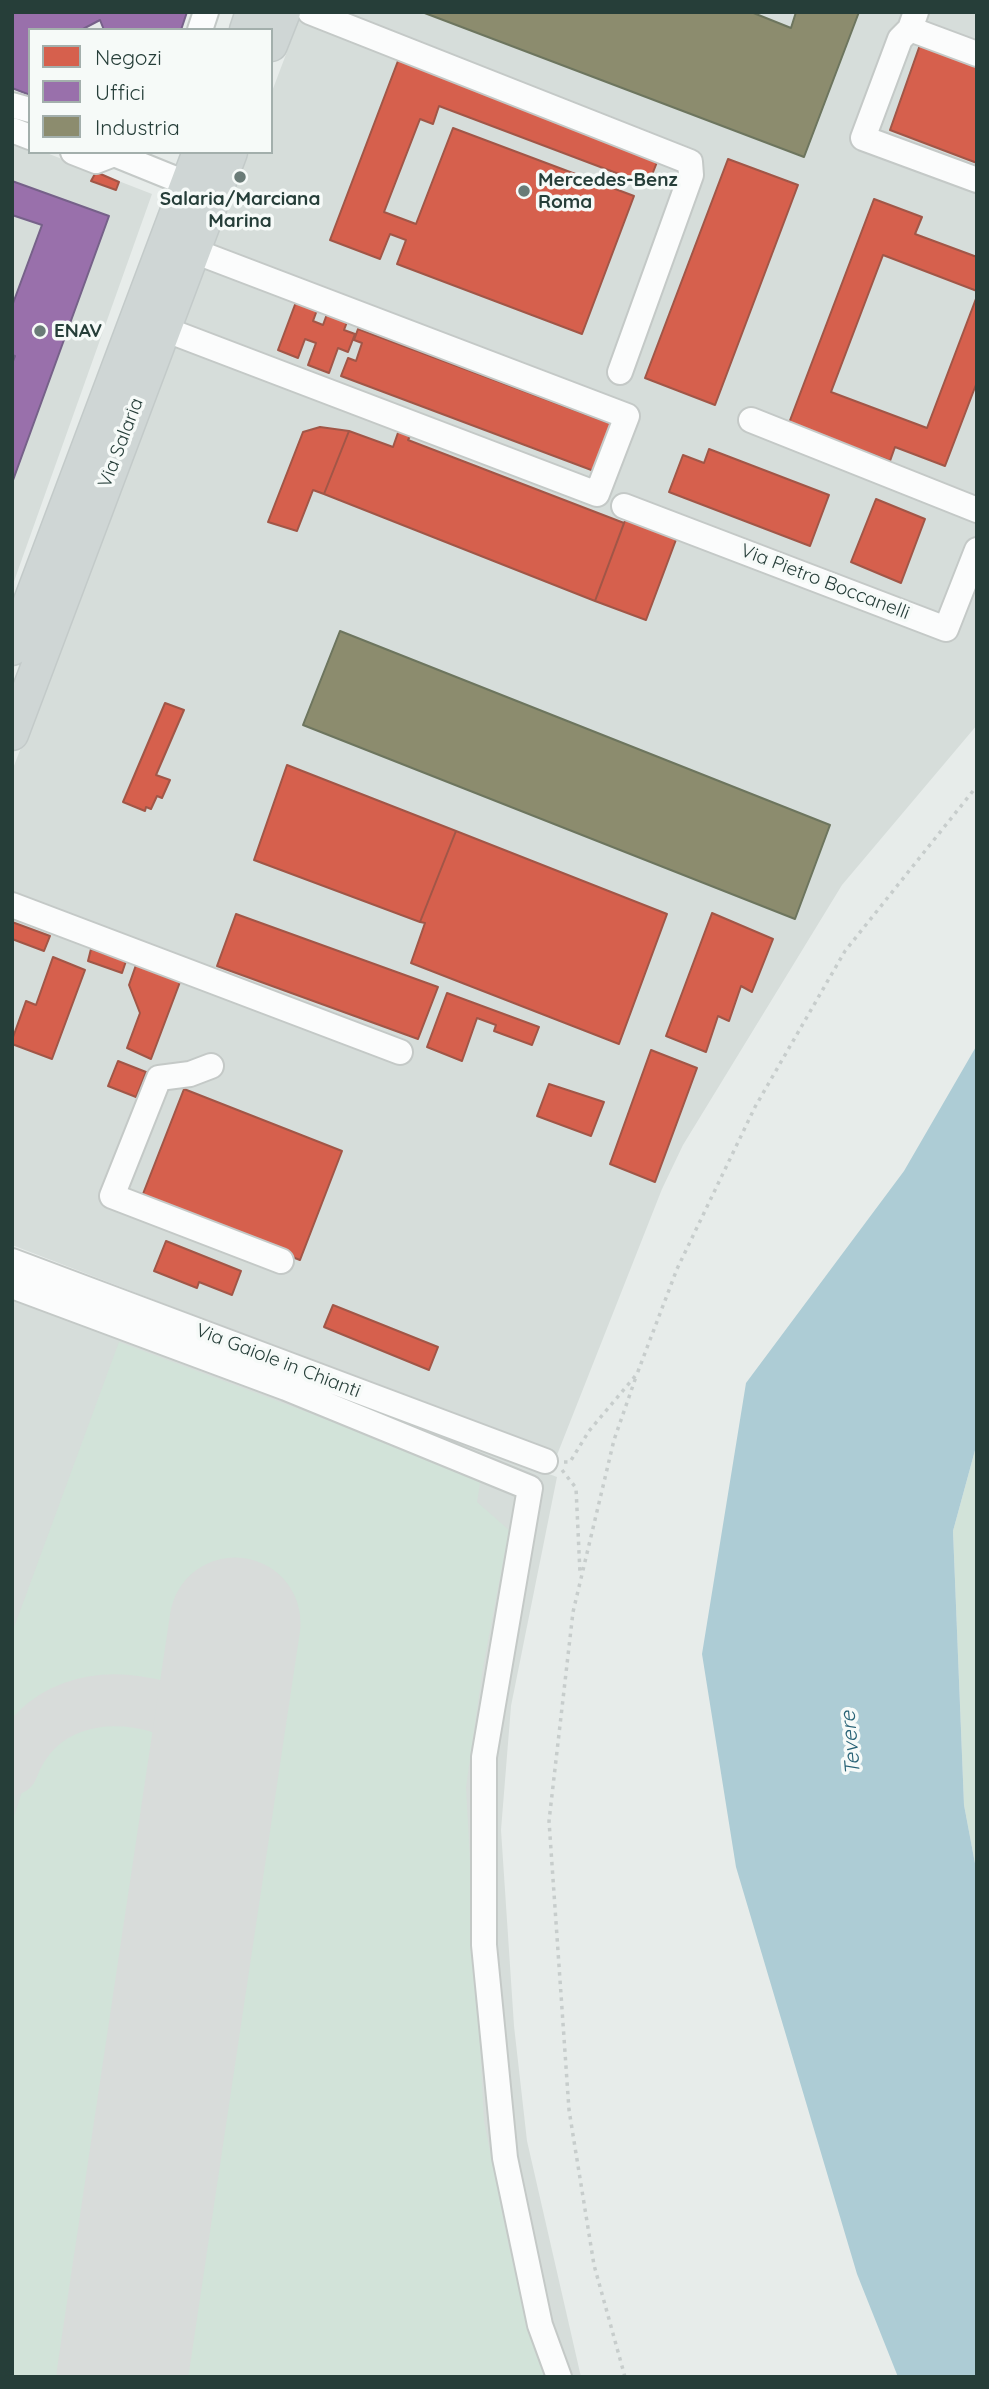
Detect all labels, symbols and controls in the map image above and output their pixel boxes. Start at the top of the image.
legend [28,28,273,154]
text: Negozi [95,44,162,70]
text: Uffici [95,79,145,105]
text: Industria [95,114,180,140]
marker: Salaria/Marciana Marina [232,169,248,185]
place label: Mercedes-Benz Roma [538,169,678,213]
marker: Mercedes-Benz Roma [516,183,532,199]
place label: Salaria/Marciana Marina [160,188,320,232]
place label: ENAV [54,320,102,342]
marker: ENAV [32,323,48,339]
street label: Via Salaria [93,395,149,491]
street label: Via Pietro Boccanelli [737,539,913,625]
street label: Via Gaiole in Chianti [192,1319,364,1403]
water label: Tevere [836,1710,866,1776]

